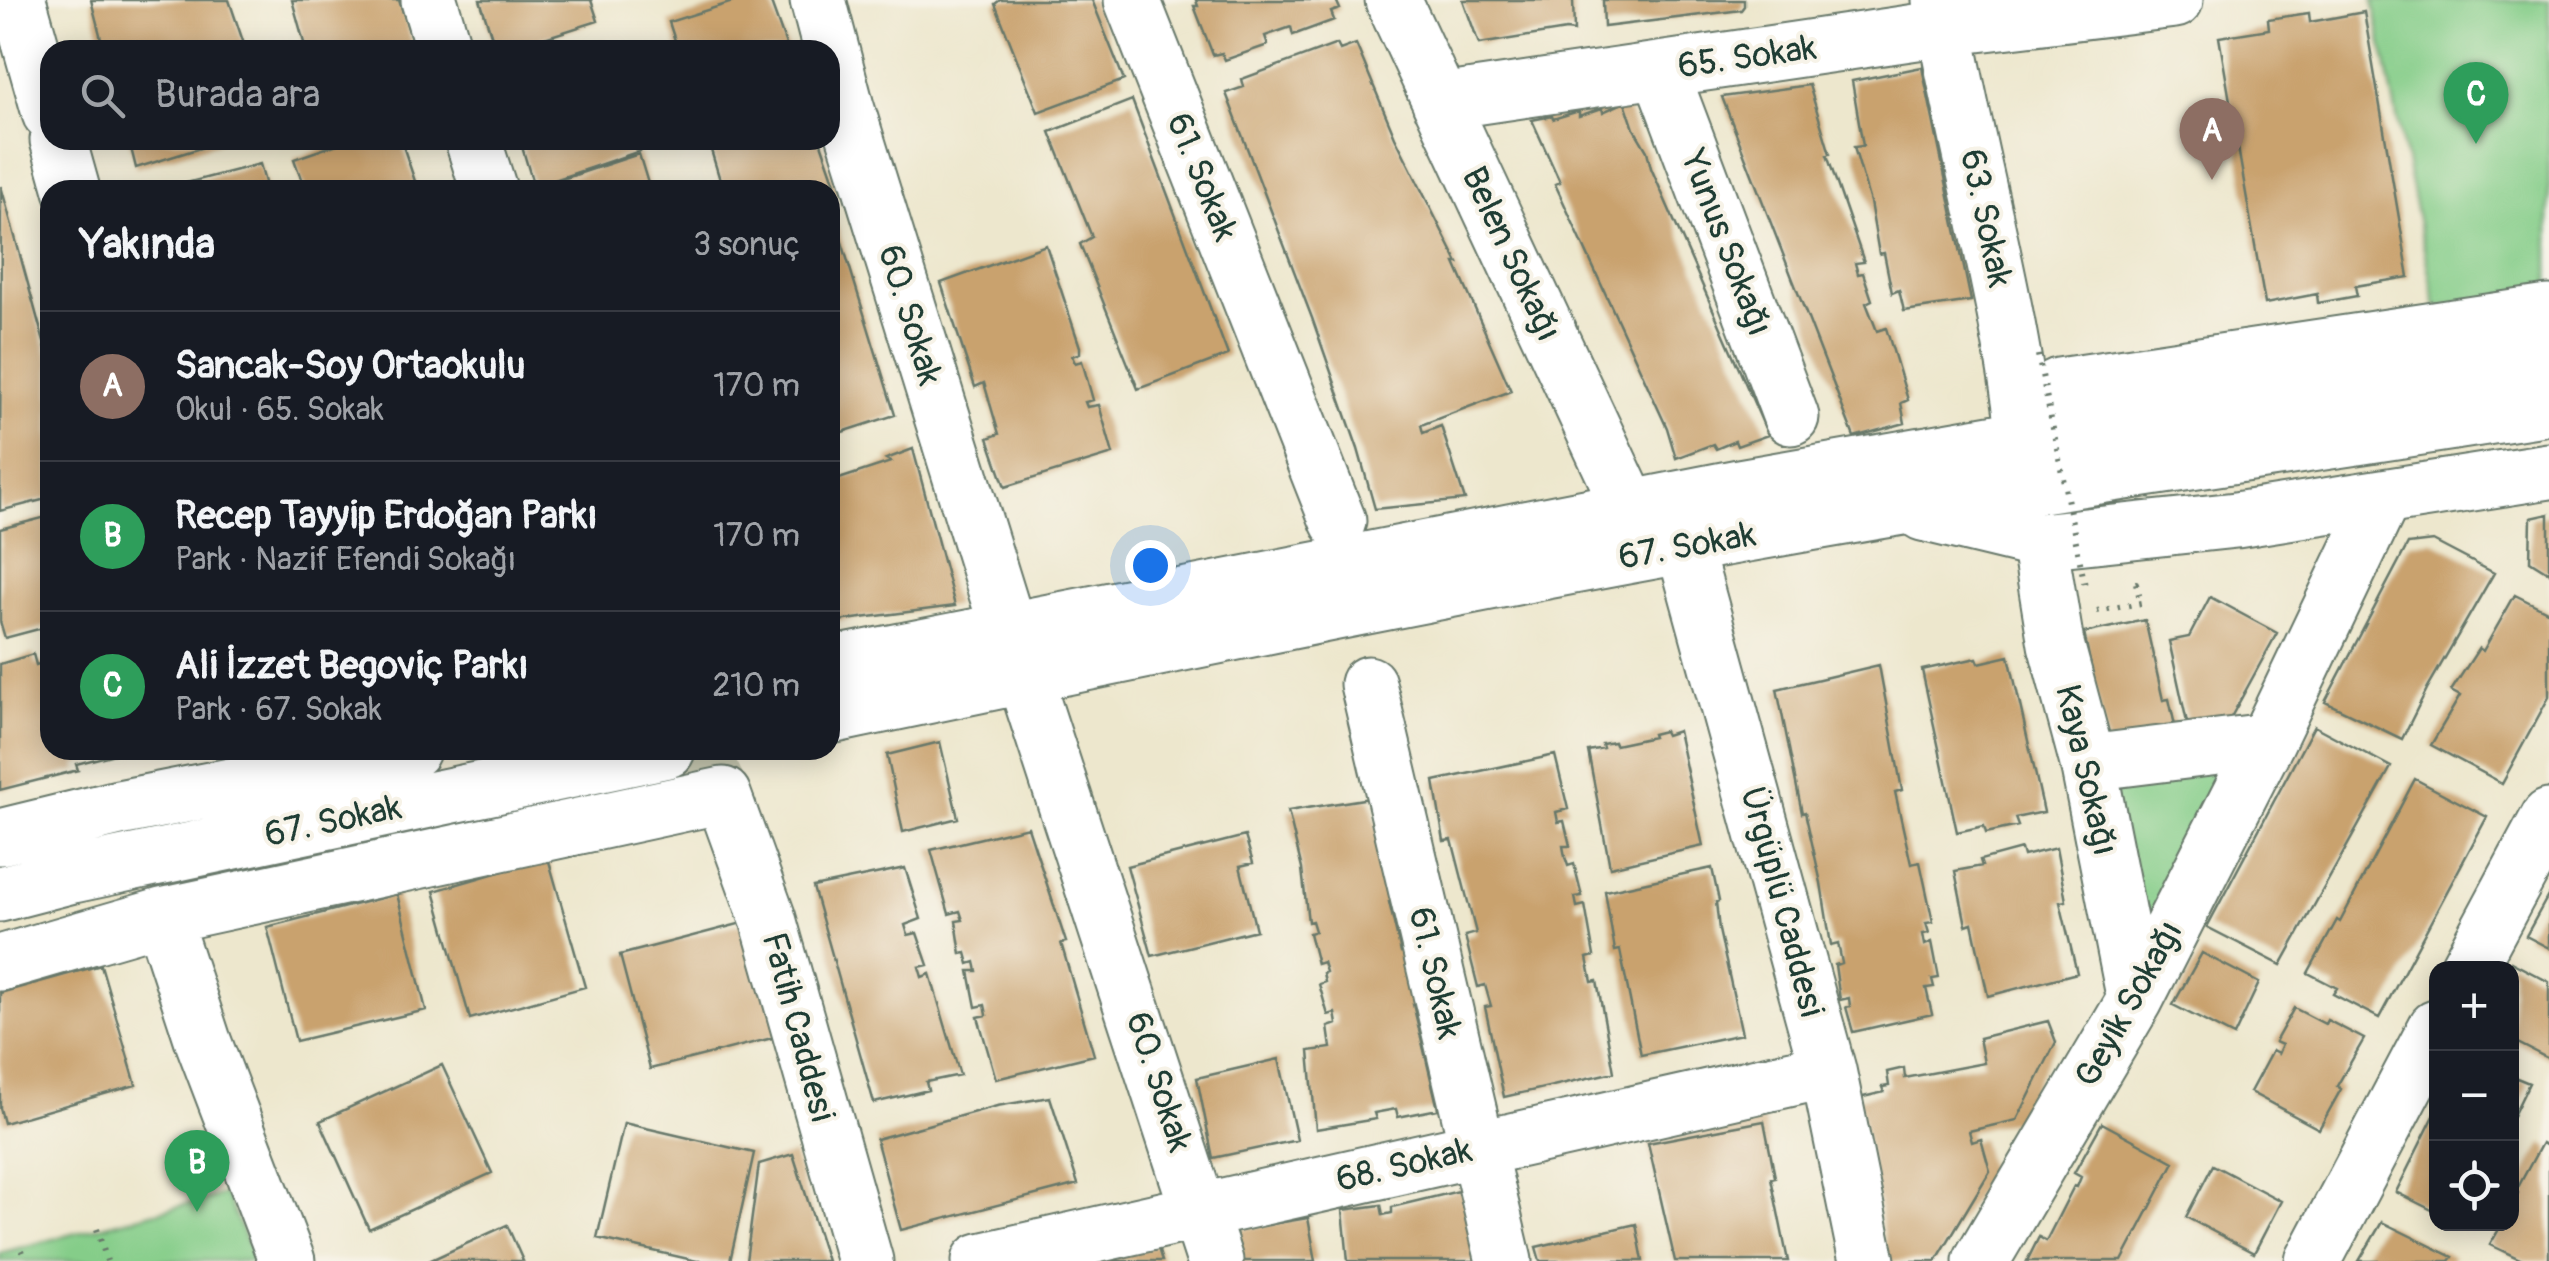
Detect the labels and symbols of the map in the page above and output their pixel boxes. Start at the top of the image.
street label: 65. Sokak [1675,25,1819,88]
pin: C [2444,62,2508,144]
pin: A [2180,98,2244,180]
street label: 61. Sokak [1157,107,1248,248]
street label: Yunus Sokağı [1670,143,1782,342]
street label: 63. Sokak [1950,145,2022,291]
street label: Belen Sokağı [1452,160,1570,348]
street label: 60. Sokak [868,240,952,391]
street label: 67. Sokak [1615,512,1759,580]
your location [1125,540,1176,591]
street label: Kaya Sokağı [2045,680,2127,860]
street label: Ürgüplü Caddesi [1730,782,1834,1022]
street label: 67. Sokak [261,785,406,857]
street label: 61. Sokak [1398,903,1472,1044]
street label: Geyik Sokağı [2065,913,2193,1095]
street label: Fatih Caddesi [752,928,844,1126]
street label: 60. Sokak [1116,1007,1202,1158]
street label: 68. Sokak [1332,1128,1477,1202]
pin: B [164,1130,230,1212]

